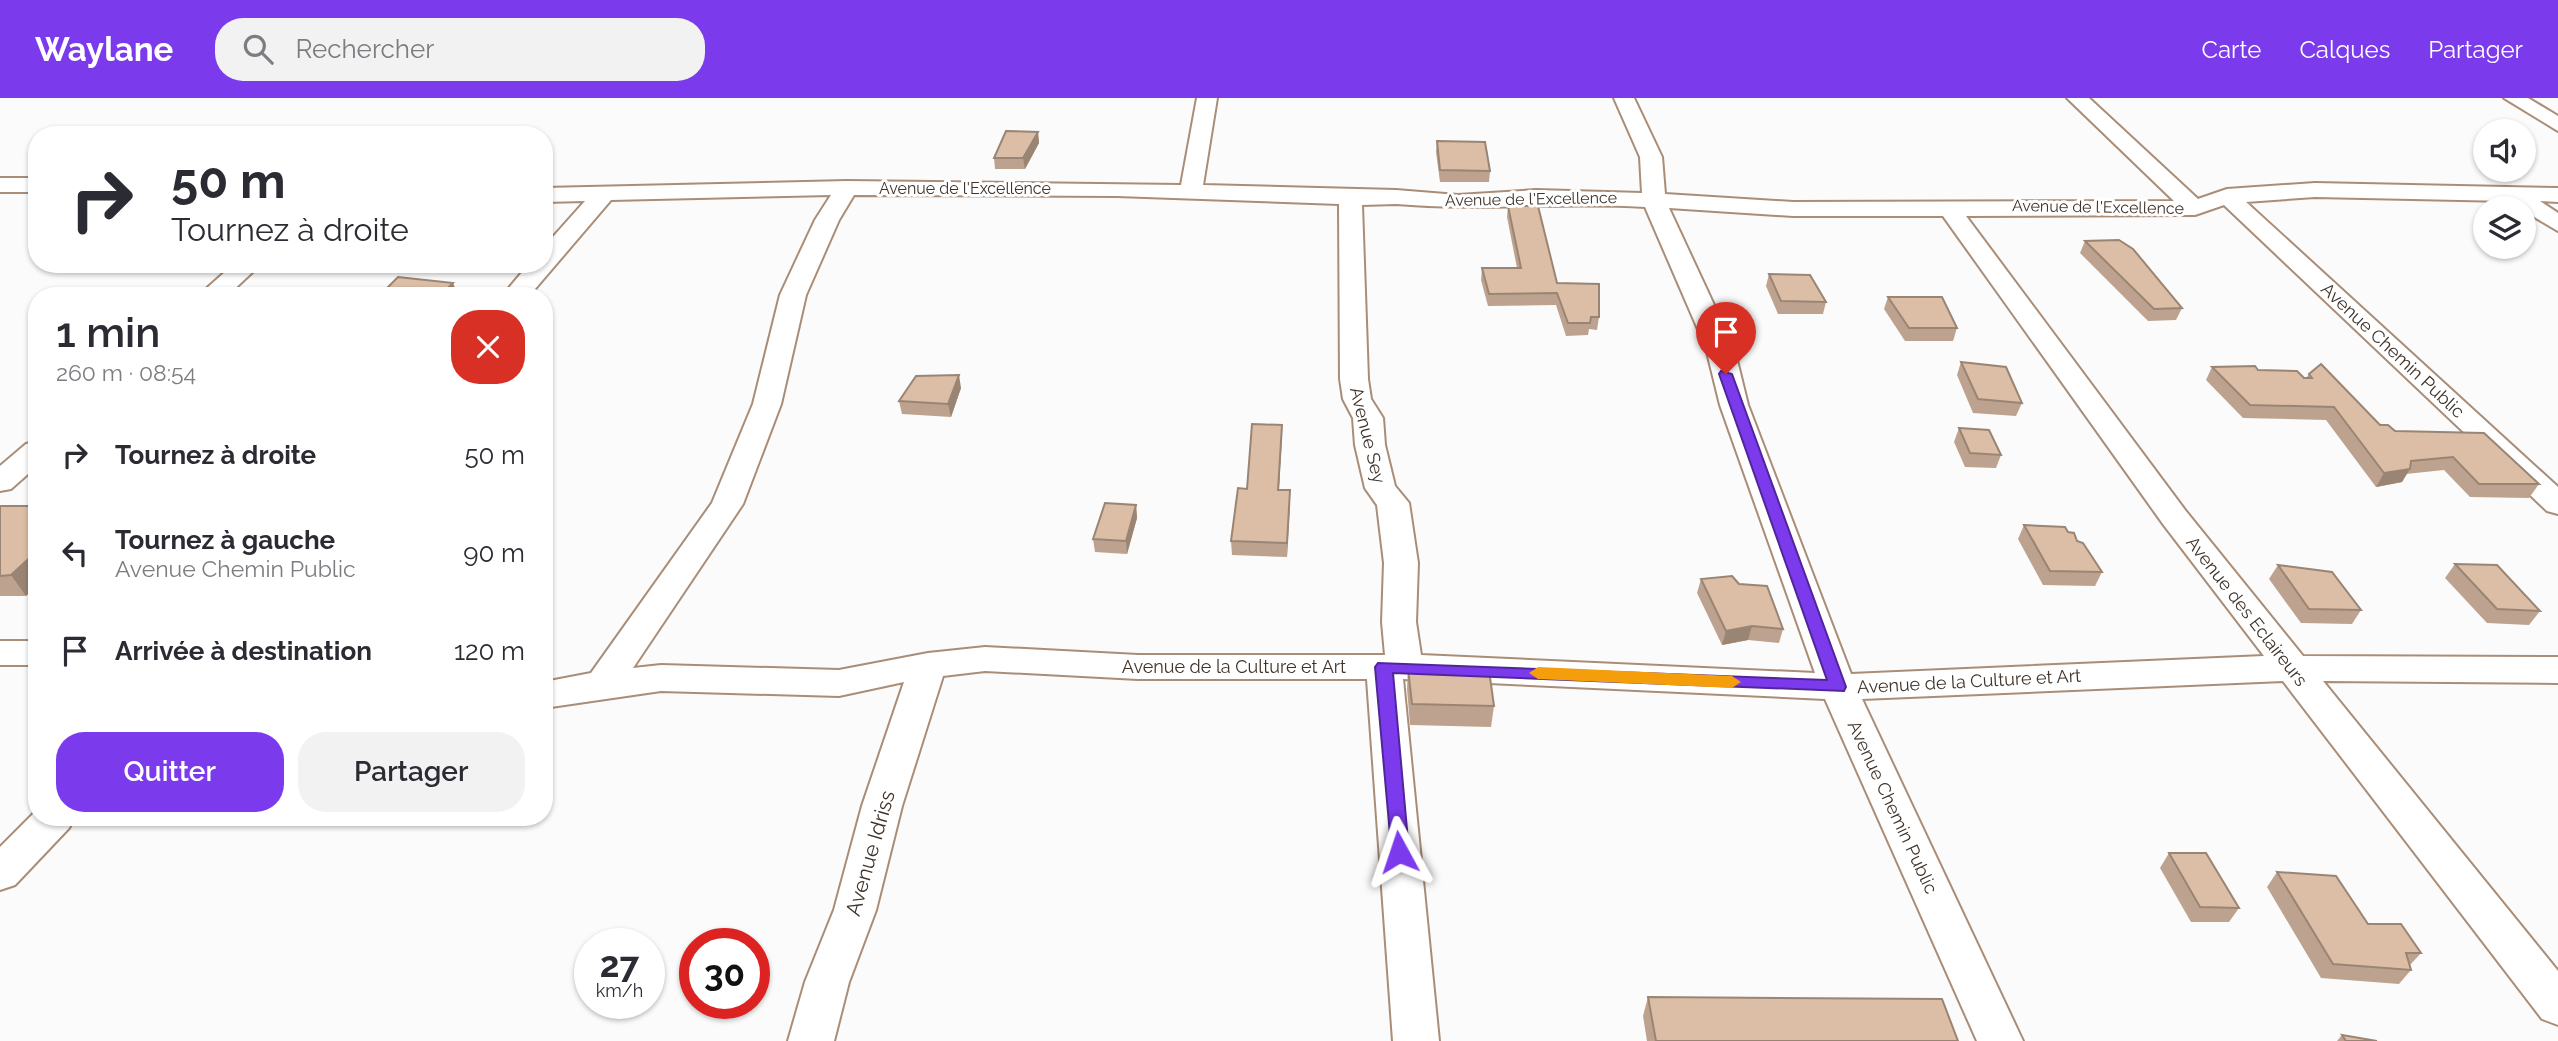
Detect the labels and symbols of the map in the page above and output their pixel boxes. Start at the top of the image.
street label: Avenue de l'Excellence [879,179,1051,198]
street label: Avenue de l'Excellence [1445,188,1617,210]
street label: Avenue de l'Excellence [2012,196,2184,218]
street label: Avenue Chemin Public [2317,278,2469,422]
pin [1696,302,1756,374]
street label: Avenue Sey [1346,385,1390,486]
street label: Avenue des Eclaireurs [2182,532,2312,690]
street label: Avenue de la Culture et Art [1122,656,1346,677]
street label: Avenue de la Culture et Art [1856,665,2082,697]
street label: Avenue Chemin Public [1844,717,1942,897]
street label: Avenue Idriss [840,787,900,919]
position arrow [1362,815,1436,889]
speed limit sign: 30 [679,928,770,1019]

